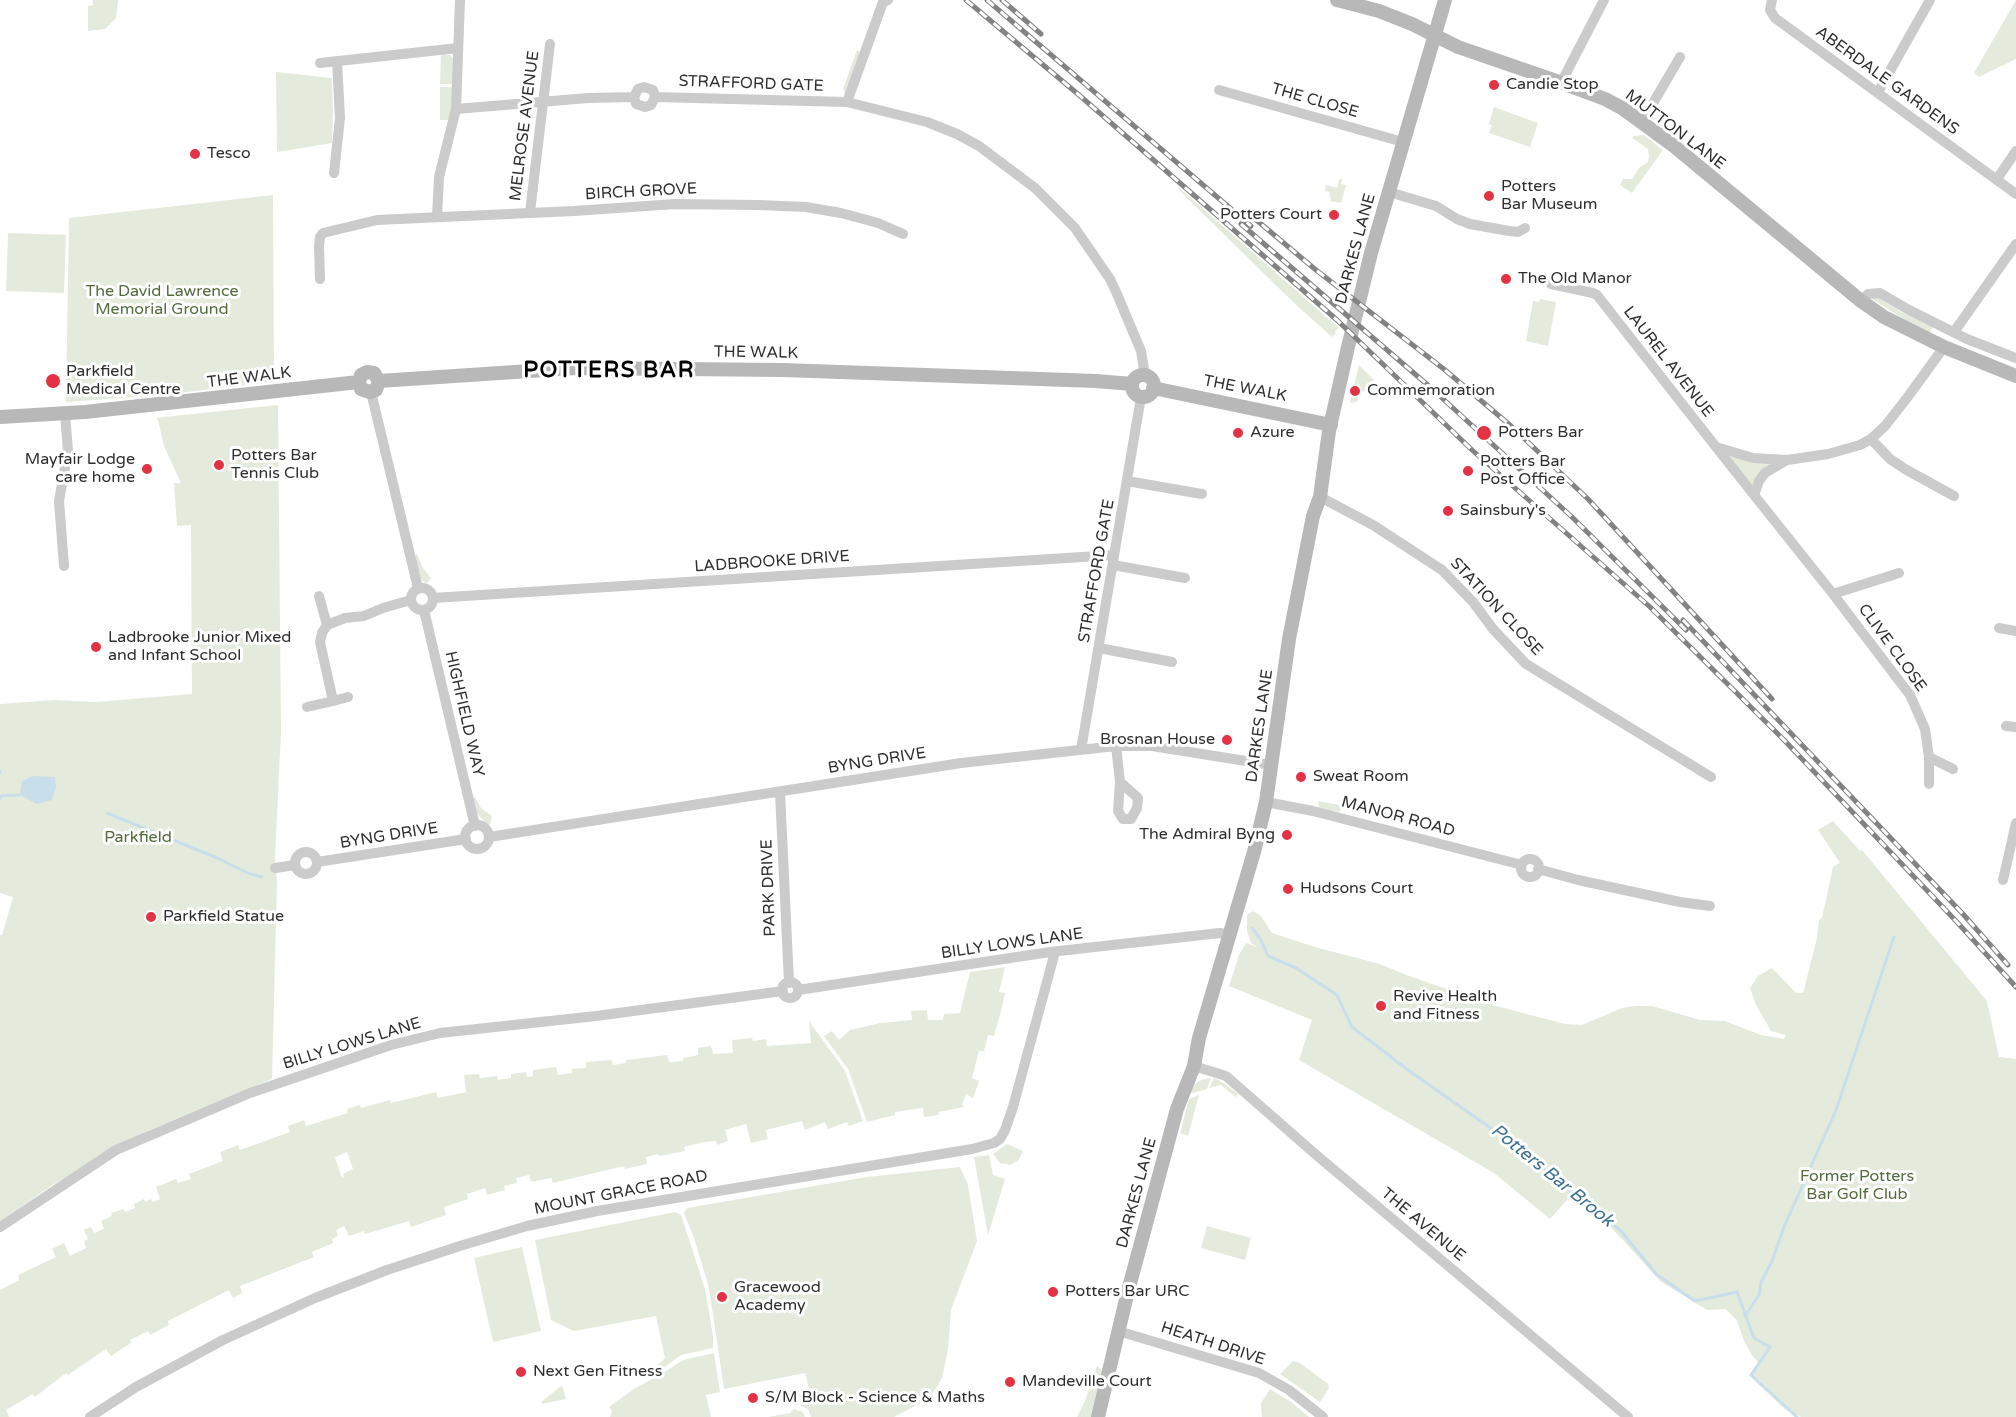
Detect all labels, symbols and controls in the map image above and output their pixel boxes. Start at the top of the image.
street label: ABERDALE GARDENS [1812,23,1962,139]
street label: MELROSE AVENUE [506,50,544,202]
street label: STRAFFORD GATE [678,72,824,96]
place label: Candie Stop [1506,75,1598,95]
marker: Candie Stop [1487,78,1501,92]
street label: THE CLOSE [1269,79,1361,123]
street label: MUTTON LANE [1621,86,1729,174]
place label: Tesco [207,144,251,164]
marker: Tesco [188,147,202,161]
place label: Potters Bar Museum [1501,177,1598,215]
street label: BIRCH GROVE [585,179,697,205]
marker: Potters Bar Museum [1482,189,1496,203]
street label: DARKES LANE [1332,191,1380,307]
place label: Potters Court [1220,205,1322,225]
marker: Potters Court [1327,208,1341,222]
place label: The Old Manor [1518,269,1632,289]
marker: The Old Manor [1499,272,1513,286]
park label: The David Lawrence Memorial Ground [86,282,238,320]
street label: LAUREL AVENUE [1619,303,1717,421]
street label: THE WALK [714,343,798,363]
district label: POTTERS BAR [523,358,695,384]
place label: Parkfield Medical Centre [66,362,181,400]
street label: THE WALK [206,363,292,393]
marker: Parkfield Medical Centre [44,372,62,390]
street label: THE WALK [1202,372,1288,406]
place label: Commemoration [1367,381,1495,401]
marker: Commemoration [1348,384,1362,398]
place label: Azure [1250,423,1295,443]
place label: Potters Bar [1498,423,1584,443]
marker: Potters Bar [1475,424,1493,442]
marker: Azure [1231,426,1245,440]
place label: Potters Bar Tennis Club [231,446,319,484]
place label: Mayfair Lodge care home [25,450,135,488]
place label: Potters Bar Post Office [1480,452,1566,490]
marker: Potters Bar Tennis Club [212,458,226,472]
marker: Mayfair Lodge care home [140,462,154,476]
marker: Potters Bar Post Office [1461,464,1475,478]
street label: STRAFFORD GATE [1075,498,1119,644]
place label: Sainsbury's [1460,501,1546,521]
marker: Sainsbury's [1441,504,1455,518]
street label: LADBROOKE DRIVE [694,547,850,577]
street label: STATION CLOSE [1446,554,1546,660]
street label: CLIVE CLOSE [1854,600,1930,696]
place label: Ladbrooke Junior Mixed and Infant School [108,628,291,666]
marker: Ladbrooke Junior Mixed and Infant School [89,640,103,654]
street label: HIGHFIELD WAY [440,649,488,779]
street label: DARKES LANE [1243,668,1277,784]
place label: Brosnan House [1100,730,1215,750]
marker: Brosnan House [1220,733,1234,747]
street label: BYNG DRIVE [826,744,928,778]
place label: Sweat Room [1313,767,1409,787]
marker: Sweat Room [1294,770,1308,784]
street label: MANOR ROAD [1339,793,1457,841]
street label: BYNG DRIVE [338,819,440,853]
place label: The Admiral Byng [1139,825,1275,845]
park label: Parkfield [104,828,172,848]
marker: The Admiral Byng [1280,828,1294,842]
street label: PARK DRIVE [758,839,780,937]
place label: Hudsons Court [1300,879,1413,899]
marker: Hudsons Court [1281,882,1295,896]
place label: Parkfield Statue [163,907,284,927]
marker: Parkfield Statue [144,910,158,924]
street label: BILLY LOWS LANE [940,925,1084,963]
place label: Revive Health and Fitness [1393,987,1497,1025]
marker: Revive Health and Fitness [1374,999,1388,1013]
street label: BILLY LOWS LANE [281,1014,423,1074]
water label: Potters Bar Brook [1486,1120,1618,1232]
street label: DARKES LANE [1113,1135,1161,1251]
street label: MOUNT GRACE ROAD [533,1167,709,1219]
park label: Former Potters Bar Golf Club [1800,1167,1914,1205]
street label: THE AVENUE [1377,1184,1469,1266]
place label: Gracewood Academy [734,1278,821,1316]
place label: Potters Bar URC [1065,1282,1189,1302]
marker: Potters Bar URC [1046,1285,1060,1299]
marker: Gracewood Academy [715,1290,729,1304]
street label: HEATH DRIVE [1158,1318,1268,1370]
place label: Next Gen Fitness [533,1362,662,1382]
marker: Next Gen Fitness [514,1365,528,1379]
place label: Mandeville Court [1022,1372,1151,1392]
marker: Mandeville Court [1003,1375,1017,1389]
place label: S/M Block - Science & Maths [765,1388,985,1408]
marker: S/M Block - Science & Maths [746,1391,760,1405]

